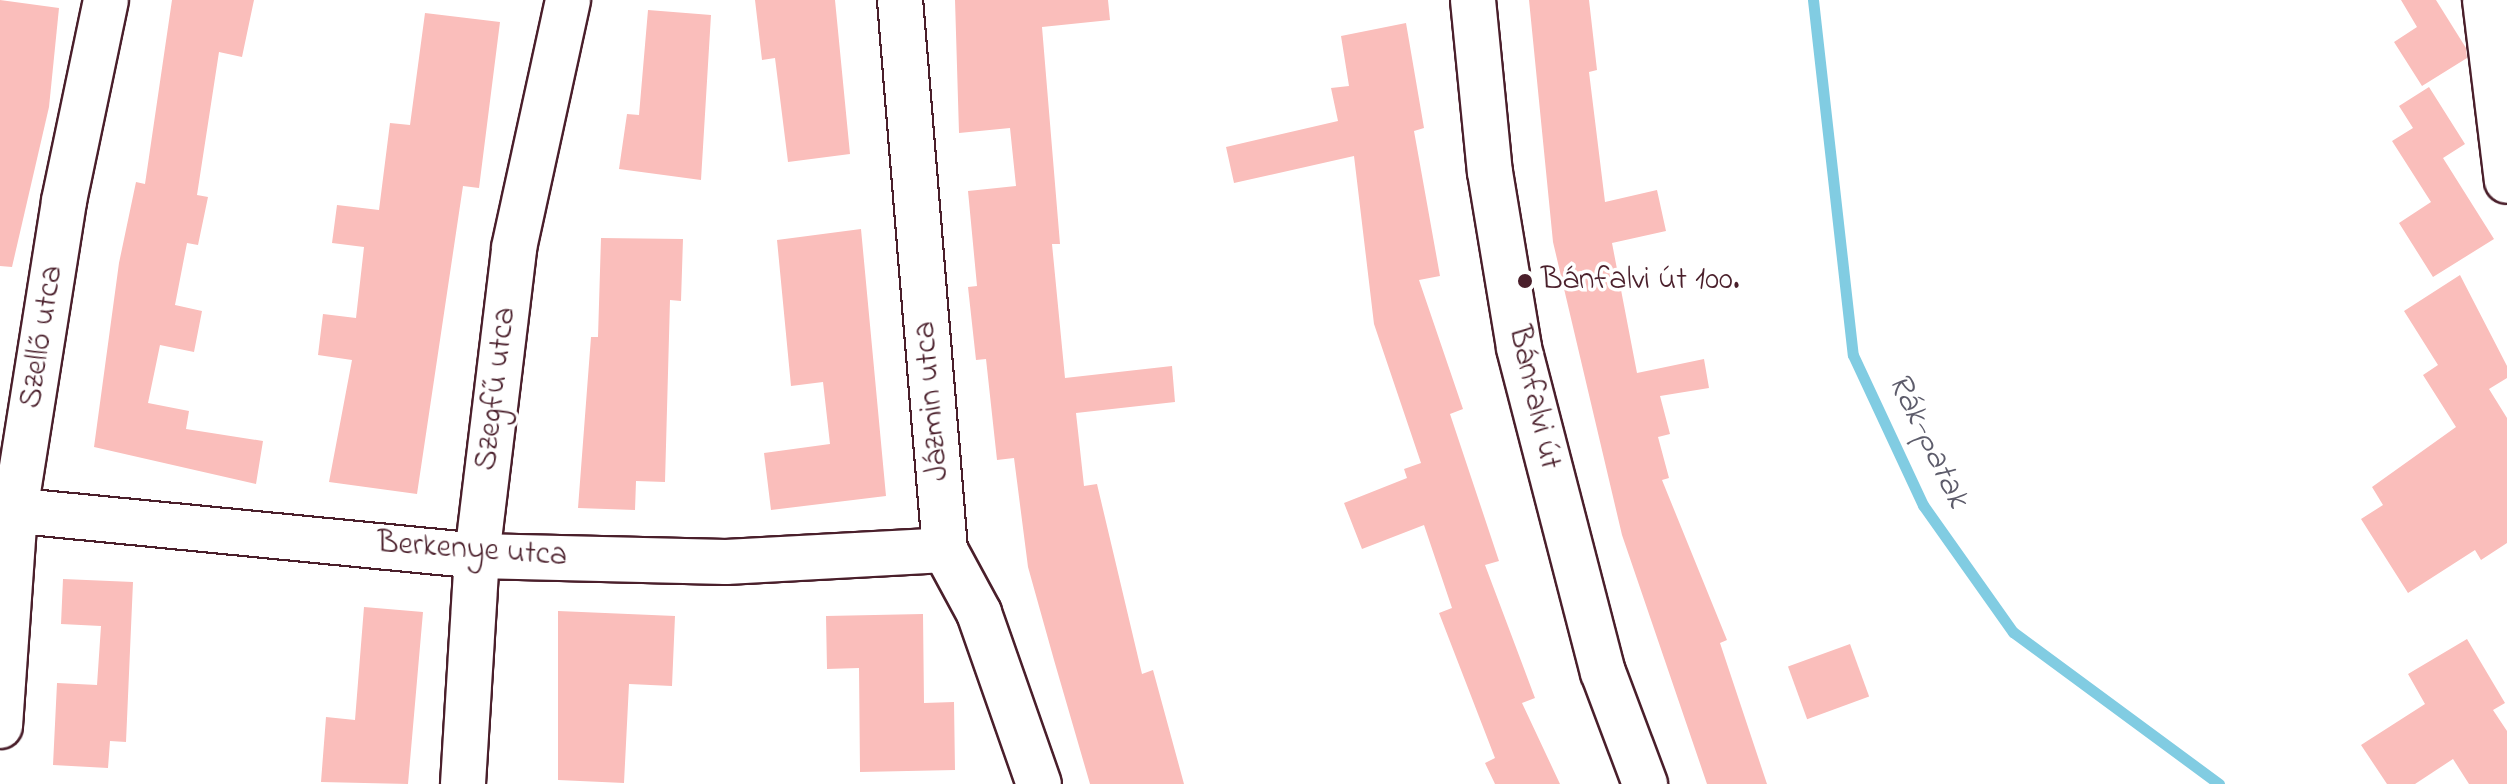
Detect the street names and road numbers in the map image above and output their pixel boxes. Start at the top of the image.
street label: Szellő utca [13,263,73,411]
street label: Szegfű utca [468,305,526,473]
street label: Jázmin utca [907,320,959,482]
street label: Bánfalvi út [1498,323,1568,473]
street label: Berkenye utca [376,525,568,577]

